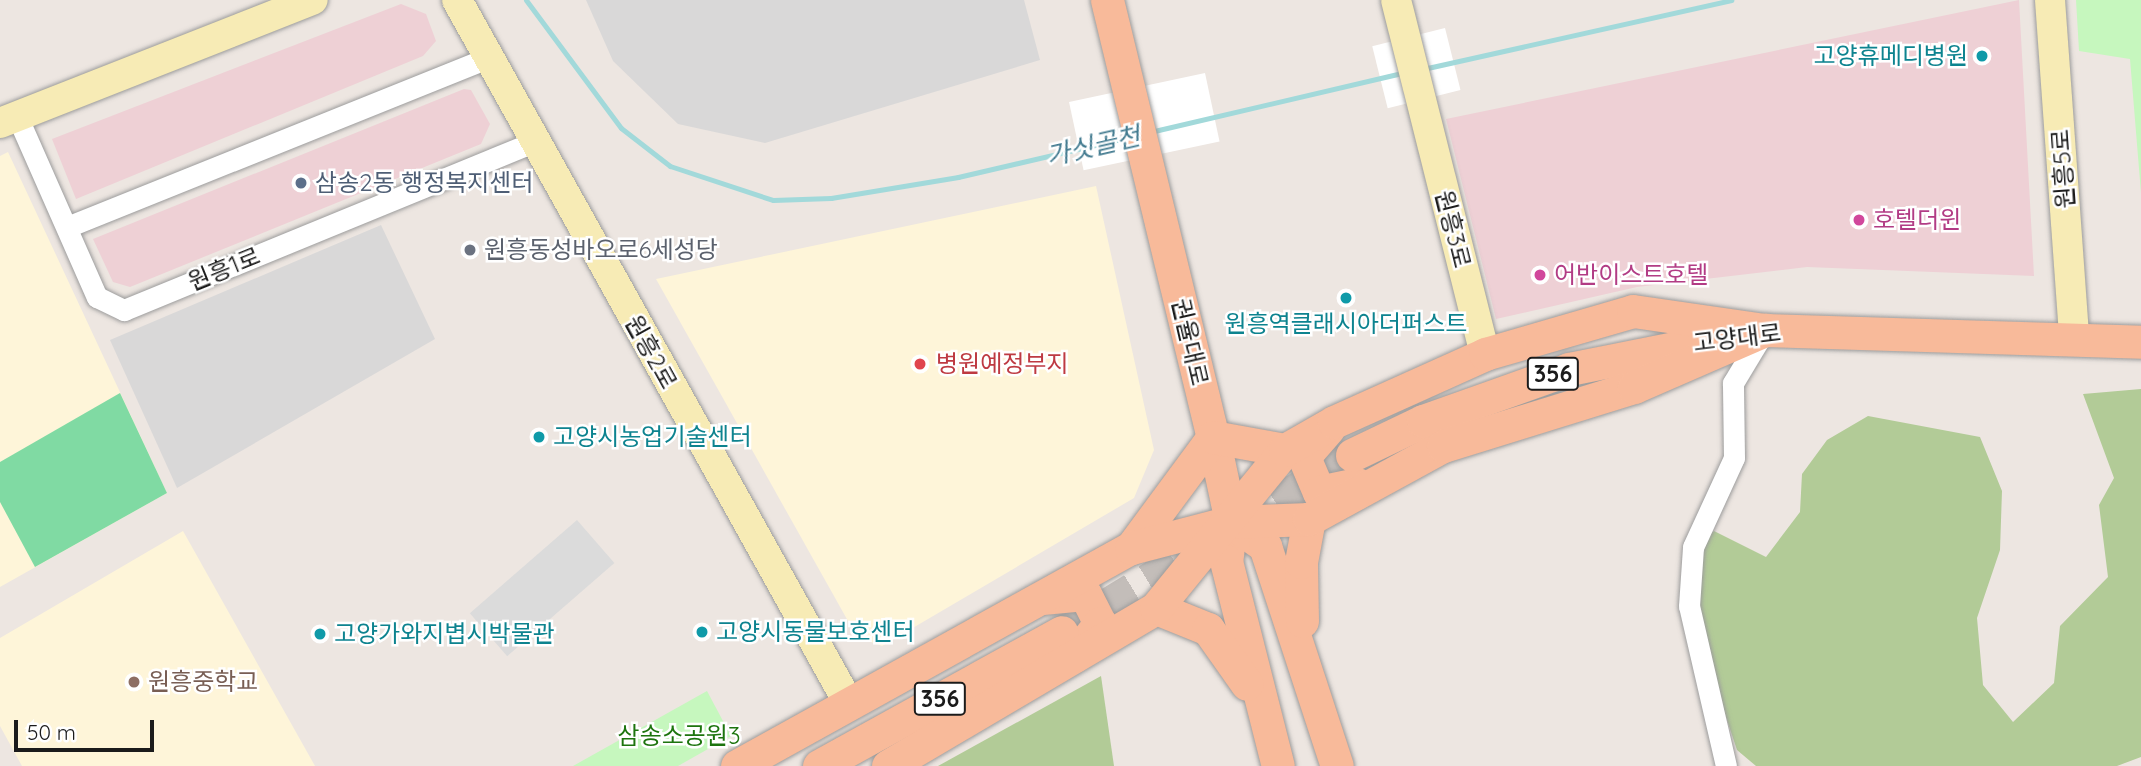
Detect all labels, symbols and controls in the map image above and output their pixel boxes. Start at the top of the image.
place label: 고양휴메디병원 [1813,42,1968,70]
marker: 고양휴메디병원 [1974,48,1990,64]
water label: 가싯골천 [1043,120,1143,172]
street label: 원흥5로 [2046,128,2080,210]
place label: 삼송2동 행정복지센터 [315,169,534,197]
marker: 삼송2동 행정복지센터 [293,175,309,191]
street label: 원흥3로 [1429,187,1477,271]
place label: 호텔더윈 [1873,206,1961,234]
marker: 호텔더윈 [1851,212,1867,228]
place label: 원흥동성바오로6세성당 [484,236,718,264]
street label: 원흥1로 [184,242,264,296]
marker: 원흥동성바오로6세성당 [462,242,478,258]
place label: 어반이스트호텔 [1554,261,1709,289]
marker: 어반이스트호텔 [1532,267,1548,283]
marker: 원흥역클래시아더퍼스트 [1338,290,1354,306]
street label: 권율대로 [1166,296,1214,388]
street label: 원흥2로 [619,310,683,394]
place label: 원흥역클래시아더퍼스트 [1225,310,1467,338]
street label: 고양대로 [1691,318,1783,358]
place label: 병원예정부지 [936,350,1068,378]
marker: 병원예정부지 [910,354,930,374]
road number: 356 [1527,354,1579,394]
place label: 고양시농업기술센터 [553,423,752,451]
marker: 고양시농업기술센터 [531,429,547,445]
place label: 고양시동물보호센터 [716,618,915,646]
place label: 고양가와지볍시박물관 [334,620,555,648]
marker: 고양시동물보호센터 [694,624,710,640]
marker: 고양가와지볍시박물관 [312,626,328,642]
place label: 원흥중학교 [148,668,258,696]
marker: 원흥중학교 [126,674,142,690]
road number: 356 [914,680,966,719]
scale bar [18,706,158,750]
text: 50 m [27,719,76,745]
park label: 삼송소공원3 [618,722,740,750]

